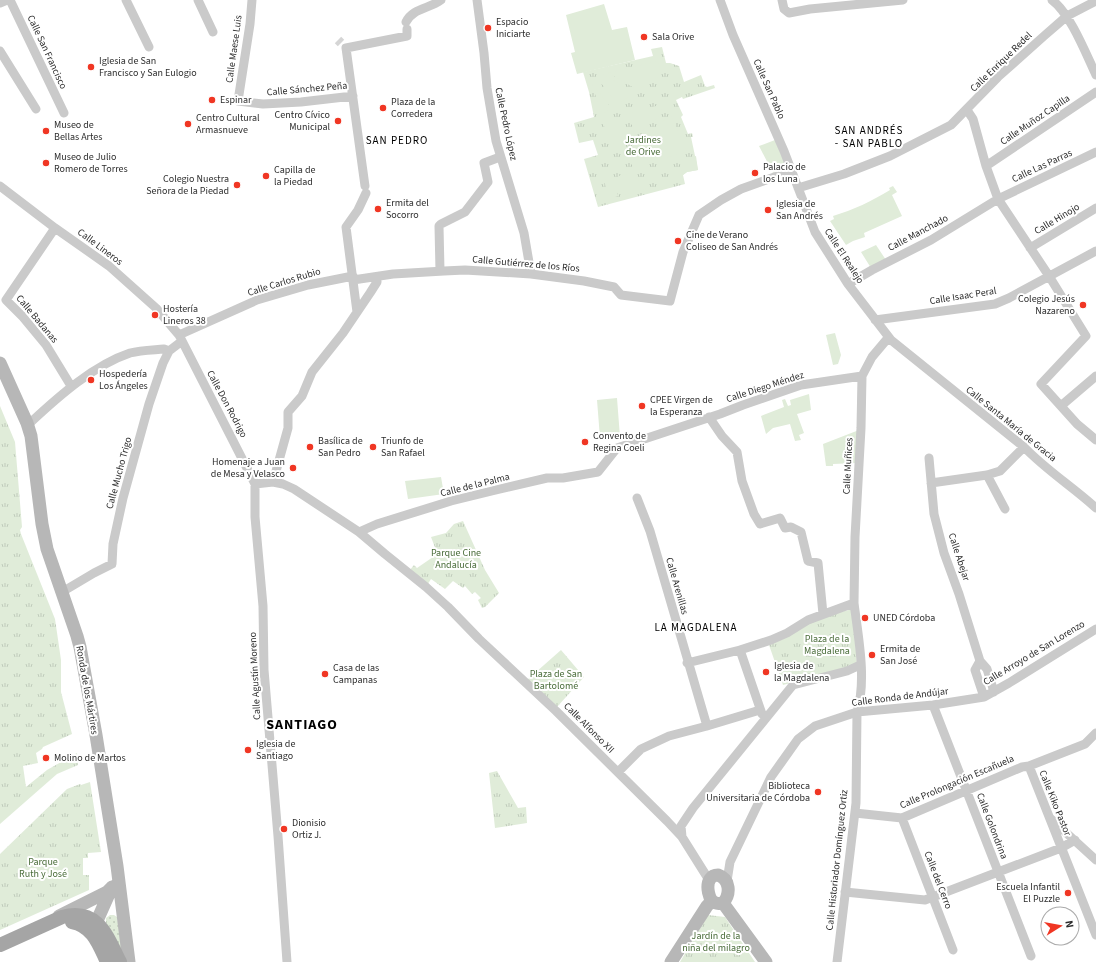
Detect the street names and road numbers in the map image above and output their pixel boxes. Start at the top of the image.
street label: Calle San Francisco [24,13,70,91]
street label: Calle Maese Luis [222,14,246,84]
street label: Calle Enrique Redel [967,29,1035,95]
street label: Calle San Pablo [750,57,788,121]
street label: Calle Sánchez Peña [266,79,348,99]
street label: Calle Pedro López [491,86,521,162]
street label: Calle Muñoz Capilla [997,91,1073,149]
street label: Calle Las Parras [1010,146,1074,186]
street label: Calle Hinojo [1032,200,1082,238]
street label: Calle Manchado [885,211,951,255]
street label: Calle Lineros [74,225,126,269]
street label: Calle El Realejo [821,226,867,286]
street label: Calle Gutiérrez de los Ríos [472,252,580,276]
street label: Calle Carlos Rubio [246,264,322,300]
street label: Calle Isaac Peral [929,284,998,308]
street label: Calle Badanas [13,292,61,346]
street label: Calle Don Rodrigo [203,368,251,440]
street label: Calle Diego Méndez [724,368,806,406]
street label: Calle Santa María de Gracia [963,383,1059,465]
street label: Calle Mucho Trigo [103,435,135,511]
street label: Calle Muñices [840,437,856,495]
street label: Calle de la Palma [439,470,511,500]
street label: Calle Abejar [945,531,974,583]
street label: Calle Arenillas [662,556,692,616]
street label: Calle Arroyo de San Lorenzo [980,617,1088,689]
street label: Calle Agustín Moreno [246,632,264,720]
street label: Ronda de los Mártires [72,645,102,735]
street label: Calle Ronda de Andújar [851,684,950,710]
street label: Calle Alfonso XII [561,700,617,756]
street label: Calle Prolongación Escañuela [898,752,1016,812]
street label: Calle Kiko Pastor [1035,768,1075,838]
street label: Calle Historiador Domínguez Ortiz [823,789,851,931]
street label: Calle Golondrina [973,791,1011,861]
street label: Calle del Cerro [921,849,955,911]

